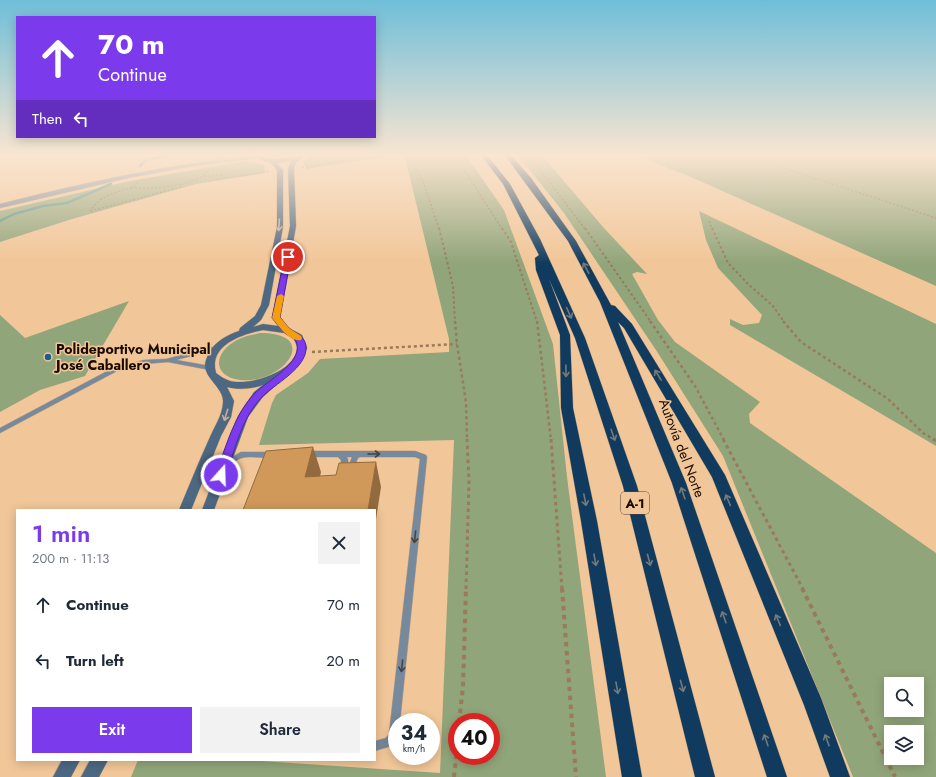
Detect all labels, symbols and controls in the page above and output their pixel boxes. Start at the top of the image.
text: 70 m [98,24,165,65]
icon: ahead [32,32,84,84]
text: Continue [98,62,167,88]
text: Then [32,108,62,130]
icon: left [70,108,92,130]
one-way arrow [276,219,283,232]
pin [271,240,305,274]
icon: arrive [277,246,299,268]
one-way arrow [582,262,590,274]
one-way arrow [566,307,573,319]
place label: Polideportivo Municipal José Caballero [53,339,211,375]
marker: Polideportivo Municipal José Caballero [43,352,53,362]
one-way arrow [562,364,570,377]
one-way arrow [653,369,661,381]
street label: Autovía del Norte [654,396,710,500]
one-way arrow [222,408,229,421]
one-way arrow [610,429,617,442]
one-way arrow [367,450,380,458]
position arrow [200,454,242,496]
one-way arrow [678,488,686,500]
road number: A-1 [621,492,649,514]
one-way arrow [581,493,589,506]
one-way arrow [724,494,732,506]
text: 1 min [32,516,90,551]
button: close [318,522,360,564]
one-way arrow [412,530,419,543]
text: 200 m · 11:13 [32,549,109,568]
one-way arrow [591,553,599,566]
one-way arrow [646,553,654,566]
icon: ahead [32,594,54,616]
text: Continue [66,594,129,616]
text: 70 m [327,594,360,616]
one-way arrow [720,610,727,623]
one-way arrow [774,614,782,626]
icon: left [32,650,54,672]
text: Turn left [66,650,124,672]
text: 20 m [326,650,360,672]
one-way arrow [398,659,405,672]
map controls [884,677,924,765]
button: search [884,677,924,717]
one-way arrow [679,679,686,692]
one-way arrow [613,681,621,694]
button: Exit [32,707,192,753]
button: Share [200,707,360,753]
speed limit sign: 40 [448,713,500,765]
text: 34 [401,719,427,748]
button: layers [884,725,924,765]
one-way arrow [762,733,769,746]
one-way arrow [823,734,830,747]
text: km/h [403,741,425,756]

